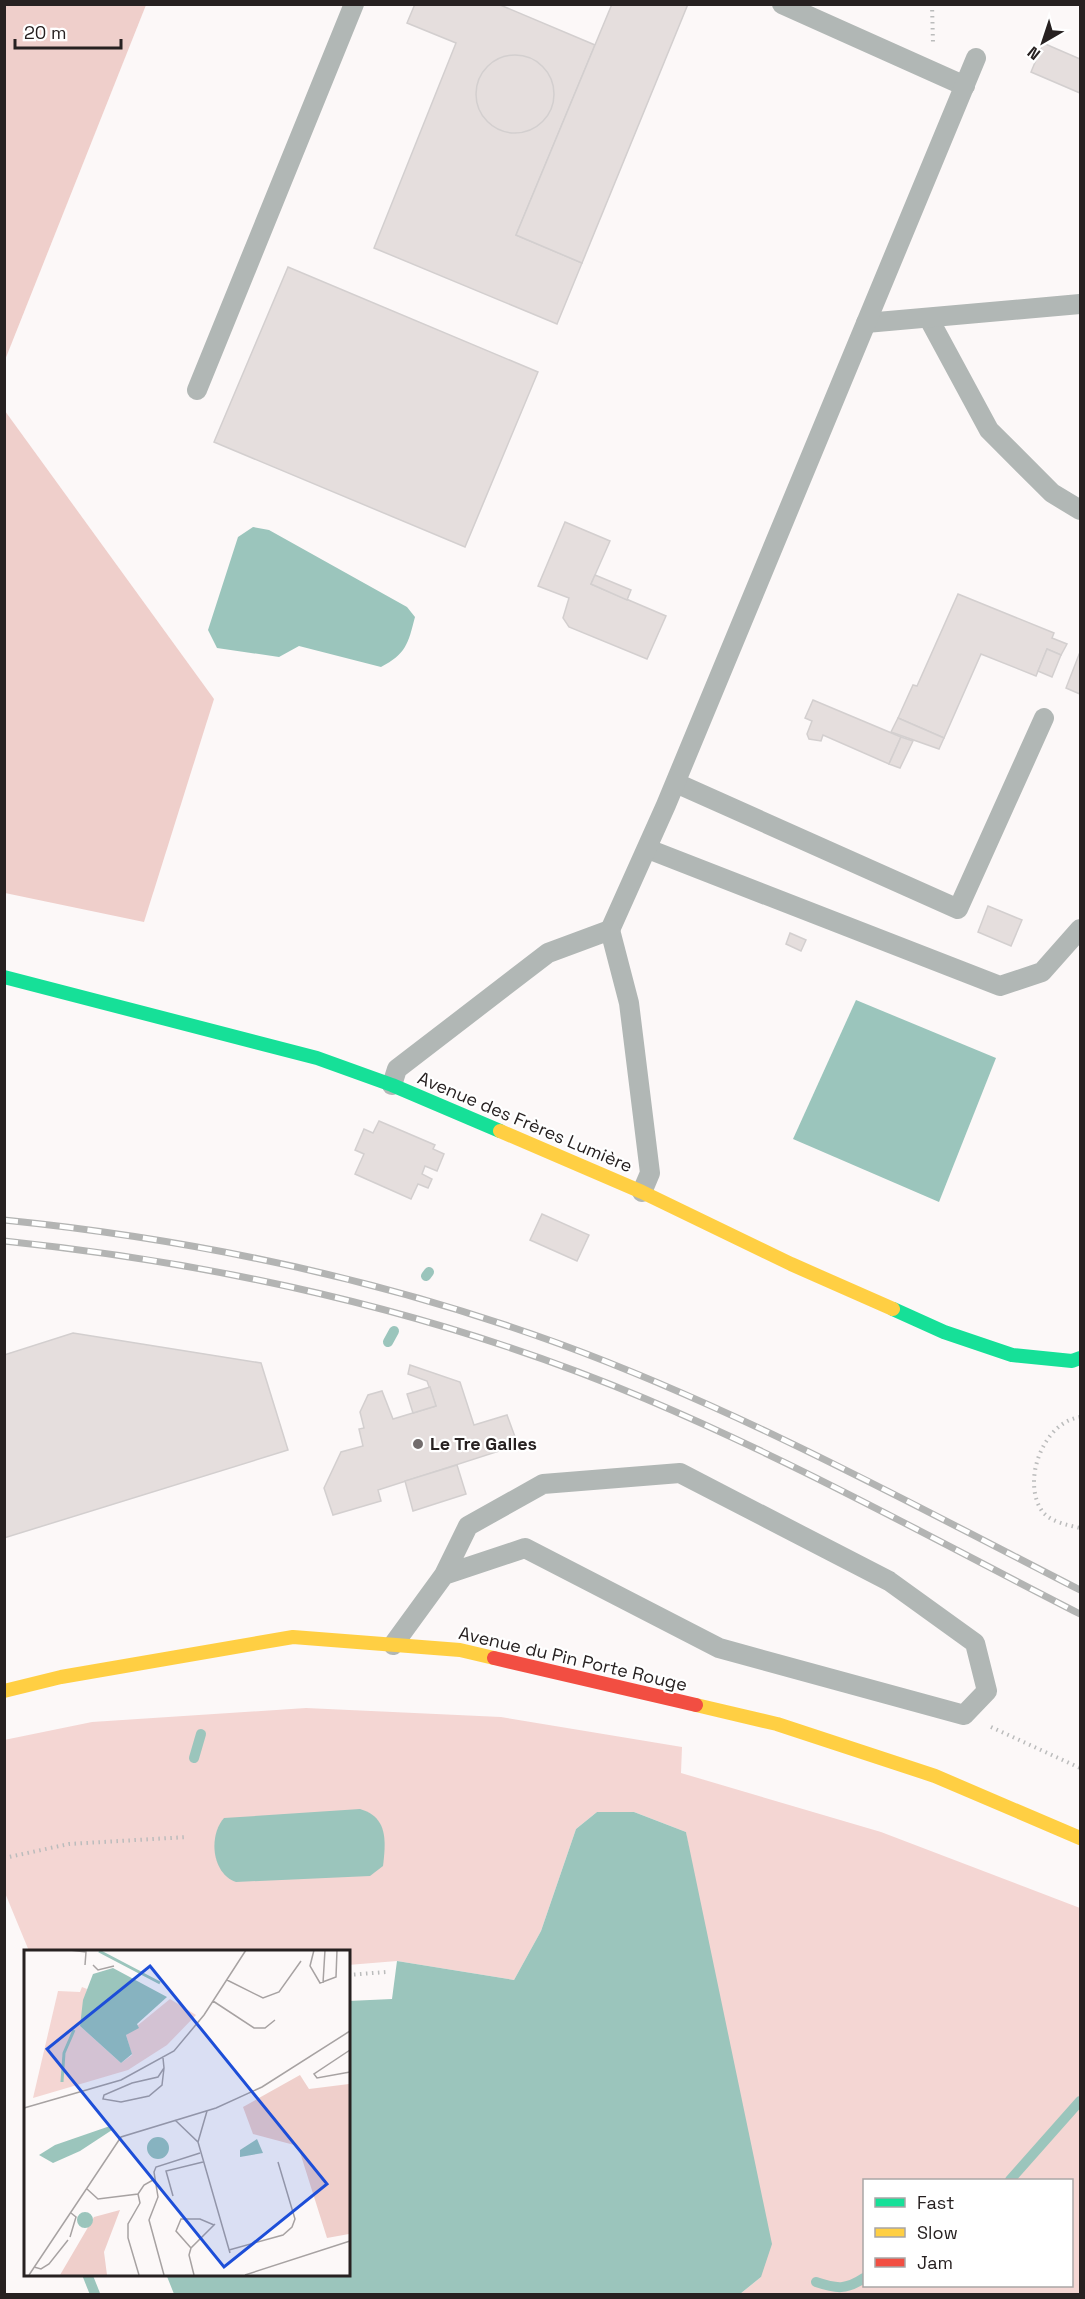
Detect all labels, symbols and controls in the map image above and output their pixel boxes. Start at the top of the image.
scale bar [15,12,122,50]
north arrow [1013,12,1073,72]
text: 20 m [24,21,67,44]
text: N [1023,42,1045,65]
street label: Avenue des Frères Lumière [414,1066,636,1177]
place label: Le Tre Galles [430,1432,537,1455]
marker: Le Tre Galles [411,1437,425,1451]
street label: Avenue du Pin Porte Rouge [457,1621,690,1696]
inset map [24,1950,350,2275]
legend [863,2179,1073,2287]
text: Fast [917,2191,954,2214]
text: Slow [917,2221,958,2244]
text: Jam [917,2251,953,2274]

